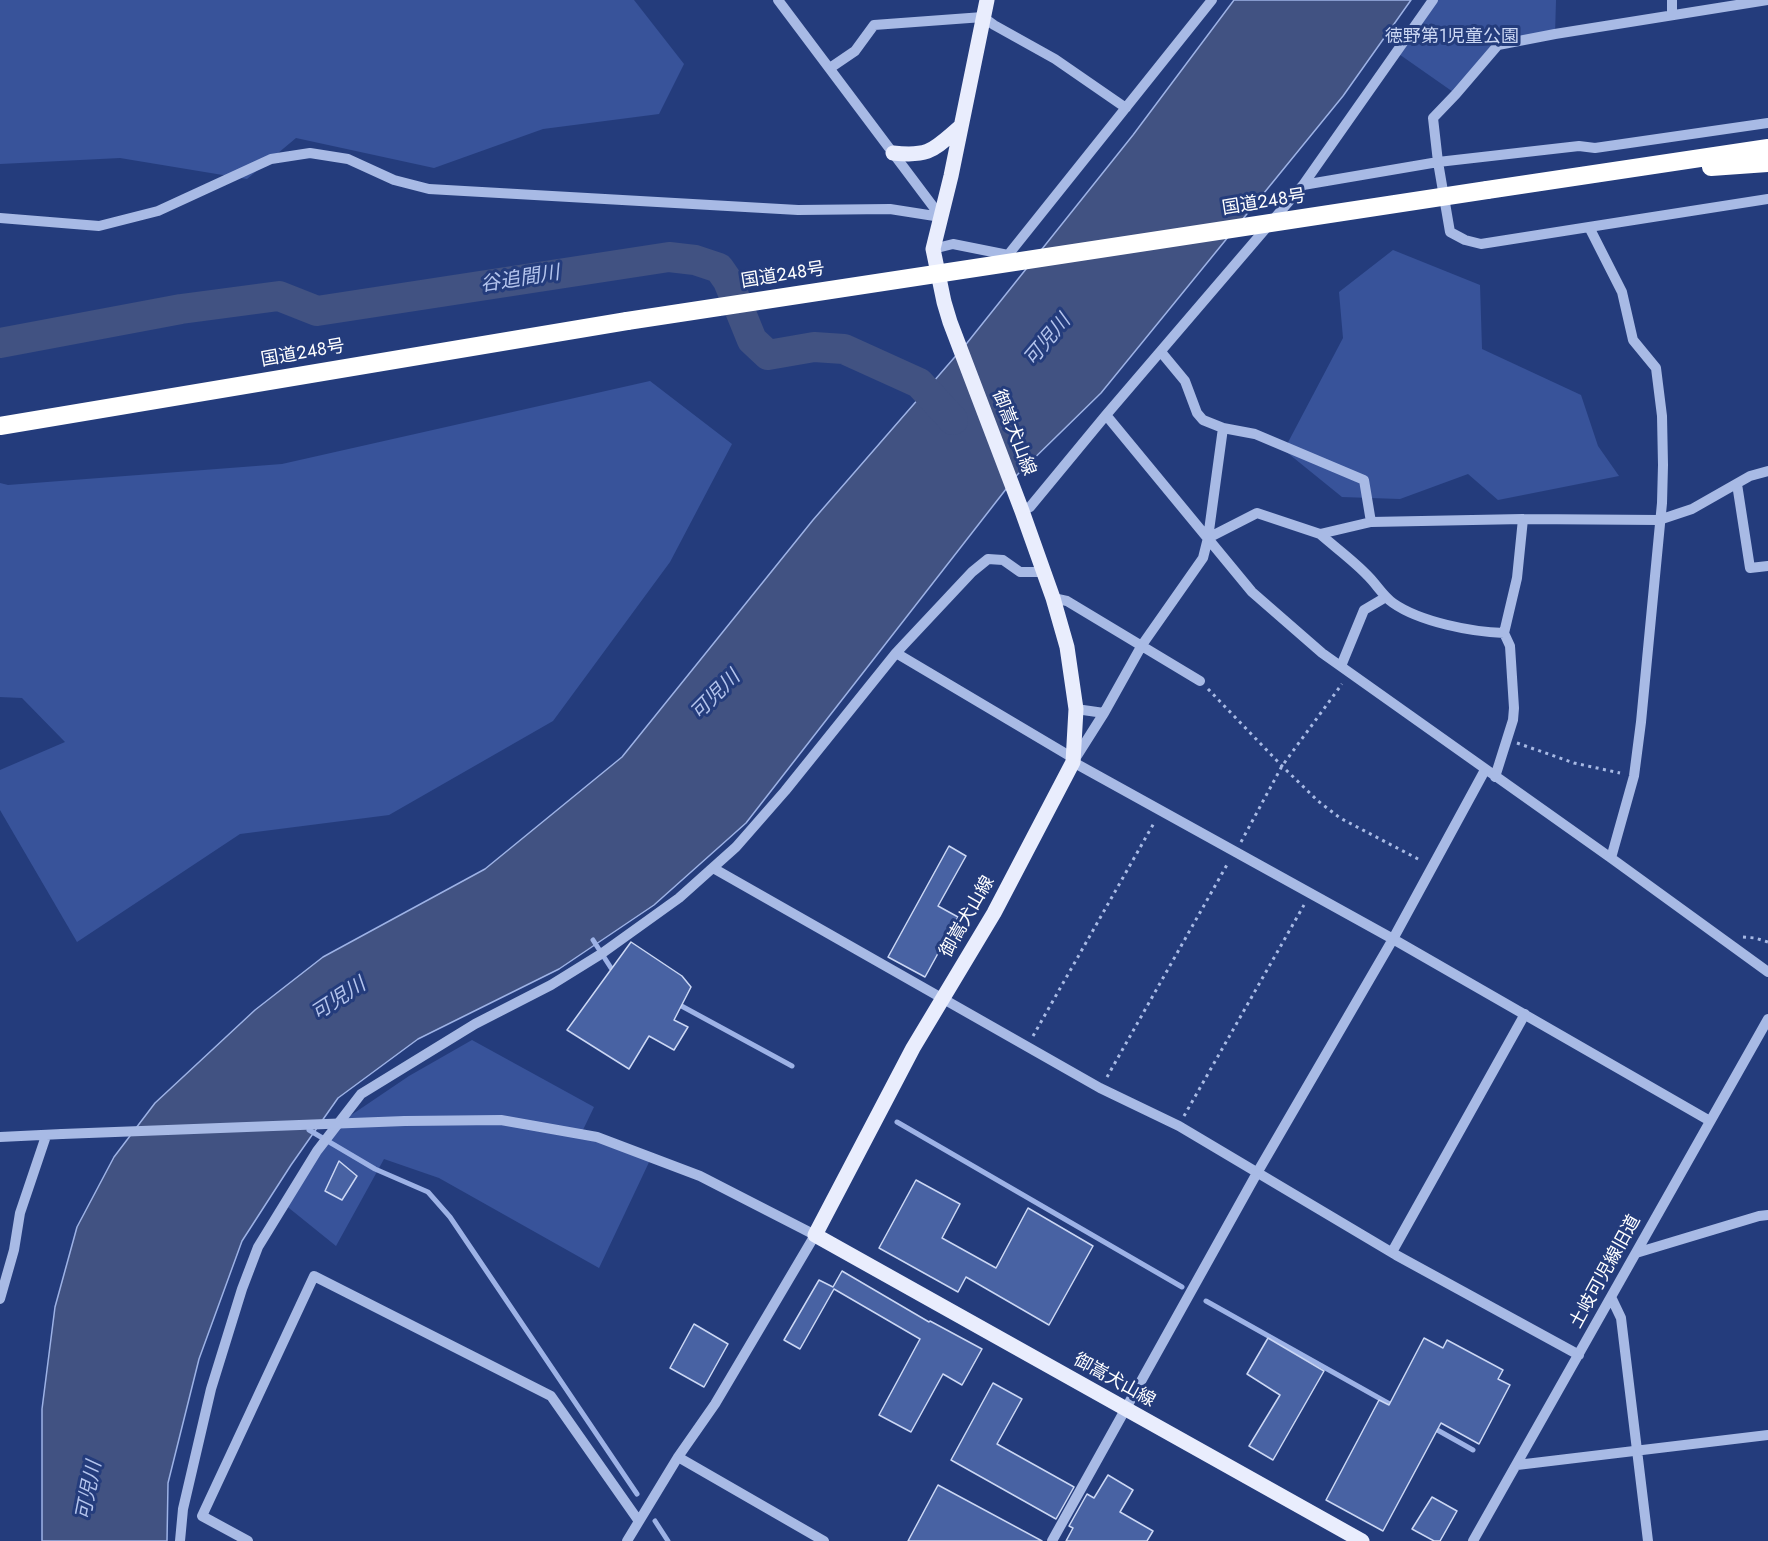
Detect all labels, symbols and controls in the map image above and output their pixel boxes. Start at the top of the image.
park label: 徳野第1児童公園 [1385,27,1519,49]
street label: 国道248号 [1221,186,1307,220]
street label: 国道248号 [740,259,826,293]
water label: 谷追間川 [479,262,561,298]
water label: 可児川 [1020,310,1076,372]
street label: 国道248号 [259,336,347,372]
street label: 御嵩犬山線 [987,387,1039,479]
water label: 可児川 [686,666,746,726]
street label: 御嵩犬山線 [936,873,1000,961]
water label: 可児川 [307,974,371,1026]
street label: 土岐可児線旧道 [1566,1212,1646,1332]
street label: 御嵩犬山線 [1069,1350,1159,1412]
water label: 可児川 [72,1459,108,1523]

